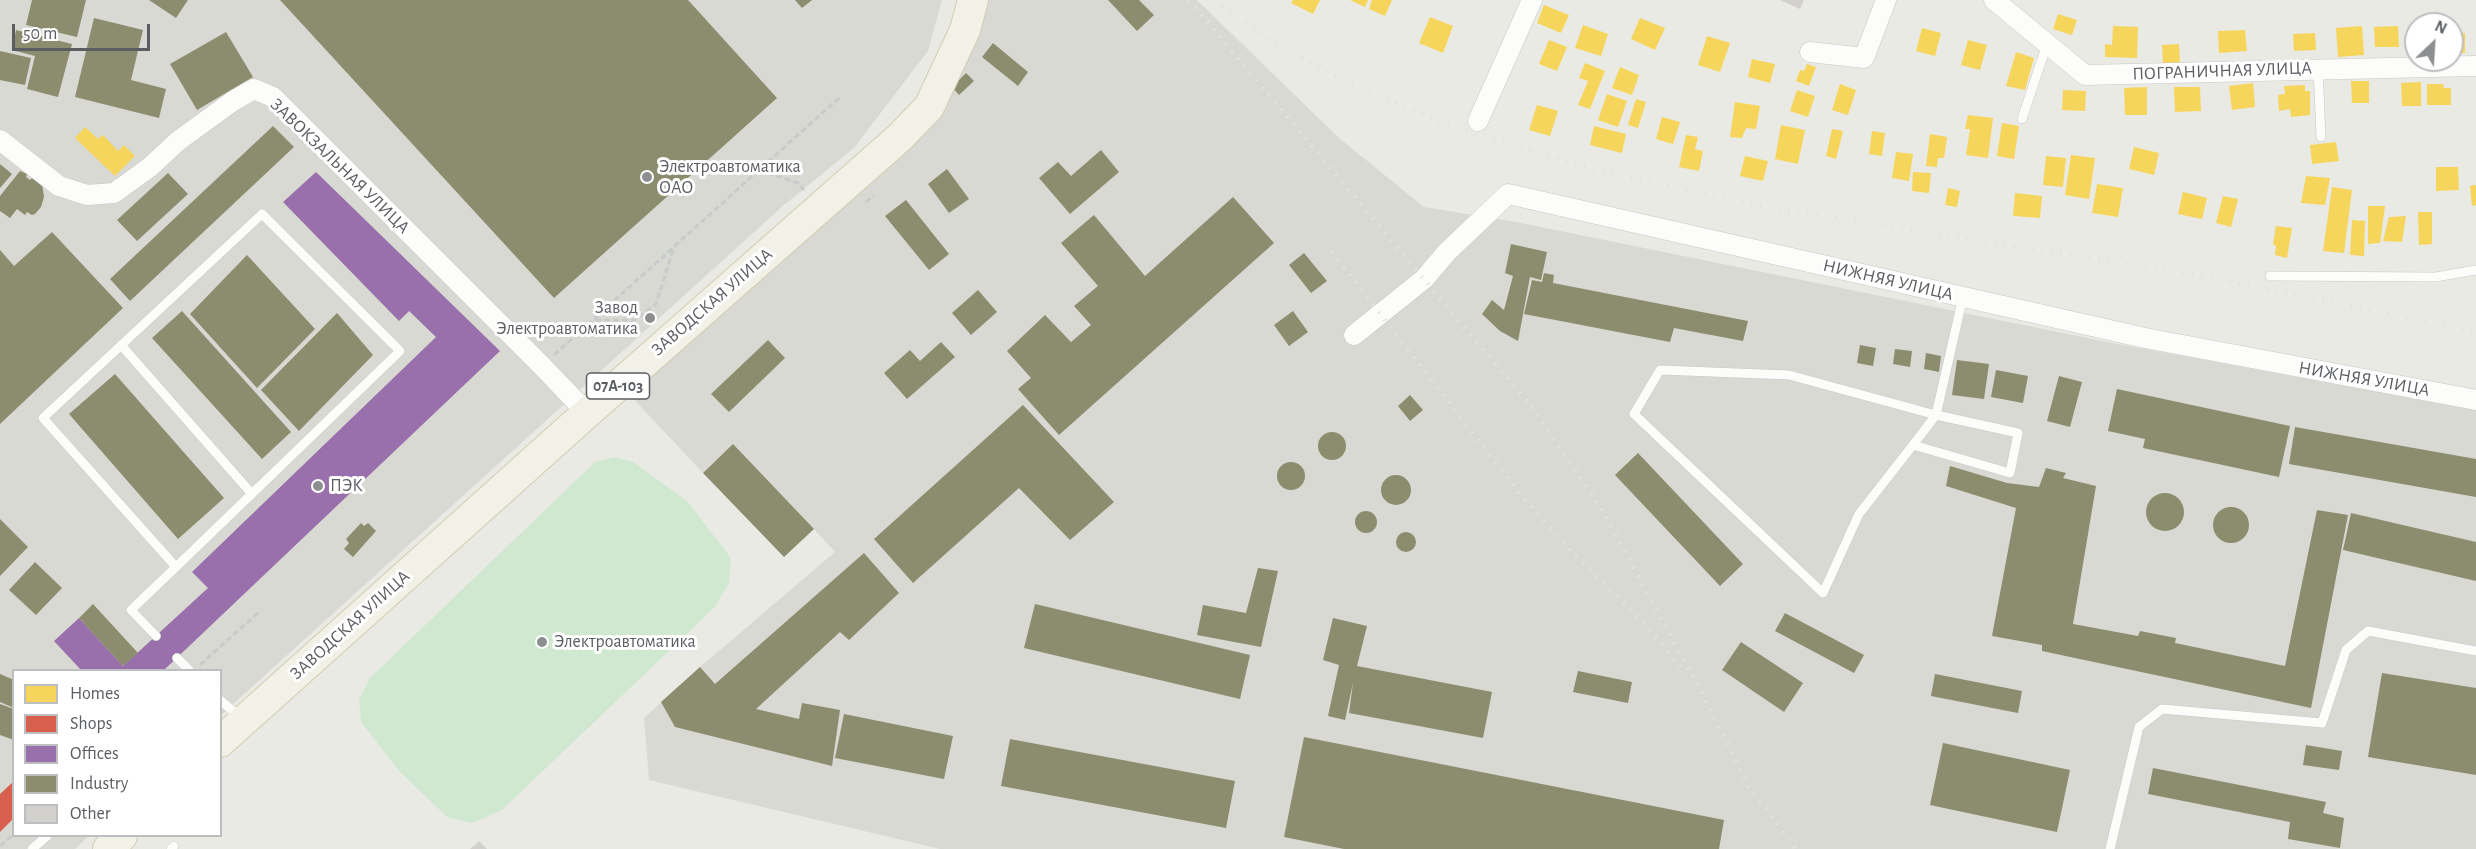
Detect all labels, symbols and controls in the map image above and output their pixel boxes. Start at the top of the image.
scale bar [15,12,153,50]
north arrow [2404,12,2464,72]
text: N [2432,18,2449,37]
text: 50 m [23,25,57,43]
street label: ПОГРАНИЧНАЯ УЛИЦА [2132,57,2312,85]
street label: ЗАВОКЗАЛЬНАЯ УЛИЦА [266,94,414,238]
place label: Электроавтоматика ОАО [659,156,801,198]
marker: Электроавтоматика ОАО [640,170,654,184]
street label: ЗАВОДСКАЯ УЛИЦА [647,244,777,360]
street label: НИЖНЯЯ УЛИЦА [1821,255,1955,305]
place label: Завод Электроавтоматика [496,297,638,340]
marker: Завод Электроавтоматика [643,311,657,325]
street label: НИЖНЯЯ УЛИЦА [2297,357,2431,401]
road number: 07А-103 [586,373,650,399]
place label: ПЭК [330,475,363,497]
marker: ПЭК [311,479,325,493]
street label: ЗАВОДСКАЯ УЛИЦА [286,566,414,684]
place label: Электроавтоматика [554,631,696,653]
marker: Электроавтоматика [535,635,549,649]
legend [12,669,222,837]
text: Homes [70,685,120,703]
text: Shops [70,715,112,733]
text: Offices [70,745,119,763]
text: Industry [70,775,129,793]
text: Other [70,805,111,823]

